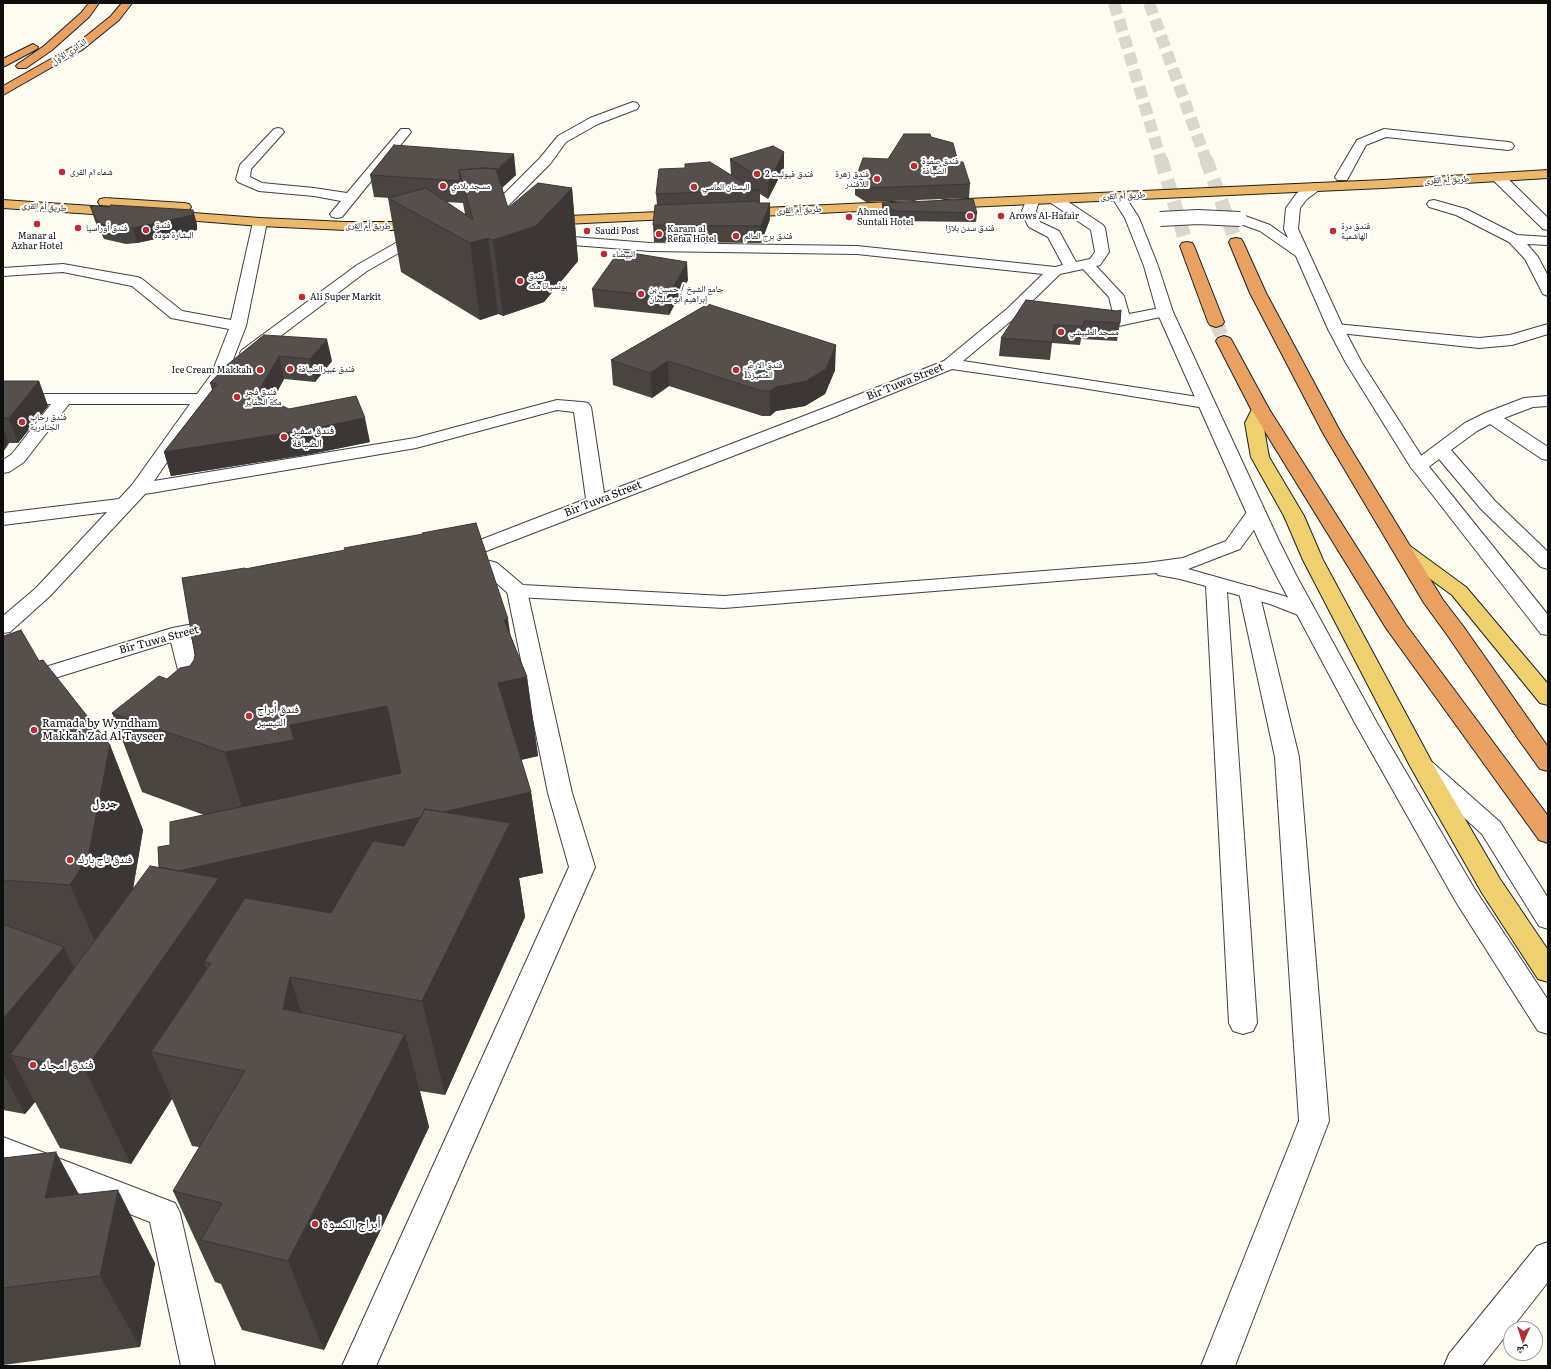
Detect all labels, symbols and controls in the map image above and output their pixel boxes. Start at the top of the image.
street label: الدائري الأول [49,36,89,68]
place label: فندق صفوة الضيافة [922,156,959,177]
marker: فندق صفوة الضيافة [909,161,919,171]
marker: شماء ام القرى [57,167,67,177]
place label: شماء ام القرى [70,167,113,177]
marker: فندق فيوليت 2 [752,169,762,179]
place label: فندق فيوليت 2 [765,169,813,179]
place label: فندق زهرة اللافندر [835,169,869,190]
street label: طريق أم القرى [1424,173,1470,187]
marker: فندق زهرة اللافندر [872,174,882,184]
marker: مسجد بلادي [438,181,448,191]
place label: مسجد بلادي [451,181,490,191]
marker: البستان الماسي [689,182,699,192]
place label: البستان الماسي [702,182,749,192]
street label: طريق أم القرى [1100,189,1146,203]
street label: طريق أم القرى [21,200,67,214]
street label: طريق أم القرى [776,204,822,216]
place label: Ahmed Suntali Hotel [857,207,914,228]
marker: فندق سدن بلازا [965,211,975,221]
marker: Arows Al-Hafair [996,211,1006,221]
place label: Arows Al-Hafair [1009,211,1079,221]
marker: Ahmed Suntali Hotel [844,212,854,222]
marker: Manar al Azhar Hotel [32,219,42,229]
place label: فندق البشارة موده [154,220,194,241]
street label: طريق أم القرى [345,220,391,232]
place label: فندق درة الهاشمية [1341,221,1370,242]
marker: فندق أوراسيا [73,223,83,233]
place label: فندق أوراسيا [86,223,128,233]
place label: فندق سدن بلازا [945,223,995,233]
place label: Karam al Refaa Hotel [667,224,717,245]
marker: فندق البشارة موده [141,225,151,235]
marker: Saudi Post [582,226,592,236]
place label: Saudi Post [595,226,639,236]
marker: فندق درة الهاشمية [1328,226,1338,236]
marker: Karam al Refaa Hotel [654,229,664,239]
place label: Manar al Azhar Hotel [11,231,63,252]
marker: فندق برج العالم [731,231,741,241]
place label: فندق برج العالم [744,231,793,241]
marker: البيضاء [599,249,609,259]
place label: البيضاء [612,249,635,259]
place label: فندق بونسيانا مكه [528,271,568,292]
marker: فندق بونسيانا مكه [515,276,525,286]
place label: جامع الشيخ / حسين بن إبراهيم أبو سليمان [649,284,724,305]
marker: جامع الشيخ / حسين بن إبراهيم أبو سليمان [636,289,646,299]
marker: Ali Super Markit [297,292,307,302]
place label: Ali Super Markit [310,292,381,302]
marker: مسجد الطبيشي [1056,327,1066,337]
place label: مسجد الطبيشي [1069,327,1119,337]
place label: فندق الارض المتميزة1 [744,360,782,381]
street label: Bir Tuwa Street [865,361,945,403]
marker: فندق عبيرالضيافة [285,364,295,374]
place label: فندق عبيرالضيافة [298,364,355,374]
place label: Ice Cream Makkah [172,365,252,375]
marker: Ice Cream Makkah [255,365,265,375]
marker: فندق الارض المتميزة1 [731,365,741,375]
place label: فندق فجر مكة الحفاير [245,387,282,408]
marker: فندق فجر مكة الحفاير [232,392,242,402]
place label: فندق رحاب الجنادرية [30,412,67,433]
marker: فندق رحاب الجنادرية [17,417,27,427]
place label: فندق سفير الضيافة [292,424,334,450]
marker: فندق سفير الضيافة [279,432,289,442]
street label: Bir Tuwa Street [562,478,644,520]
street label: Bir Tuwa Street [118,623,200,657]
place label: فندق أبراج التيسير [257,703,299,729]
marker: فندق أبراج التيسير [244,711,254,721]
place label: Ramada by Wyndham Makkah Zad Al Tayseer [42,717,164,743]
marker: Ramada by Wyndham Makkah Zad Al Tayseer [29,725,39,735]
district label: جرول [92,796,118,810]
place label: فندق تاج بارك [78,853,132,867]
marker: فندق تاج بارك [65,855,75,865]
place label: فندق امجاد [41,1057,94,1073]
marker: فندق امجاد [28,1060,38,1070]
place label: أبراج الكسوة [323,1216,381,1232]
marker: أبراج الكسوة [310,1219,320,1229]
north arrow [1503,1321,1543,1361]
text: ش [1516,1344,1529,1360]

